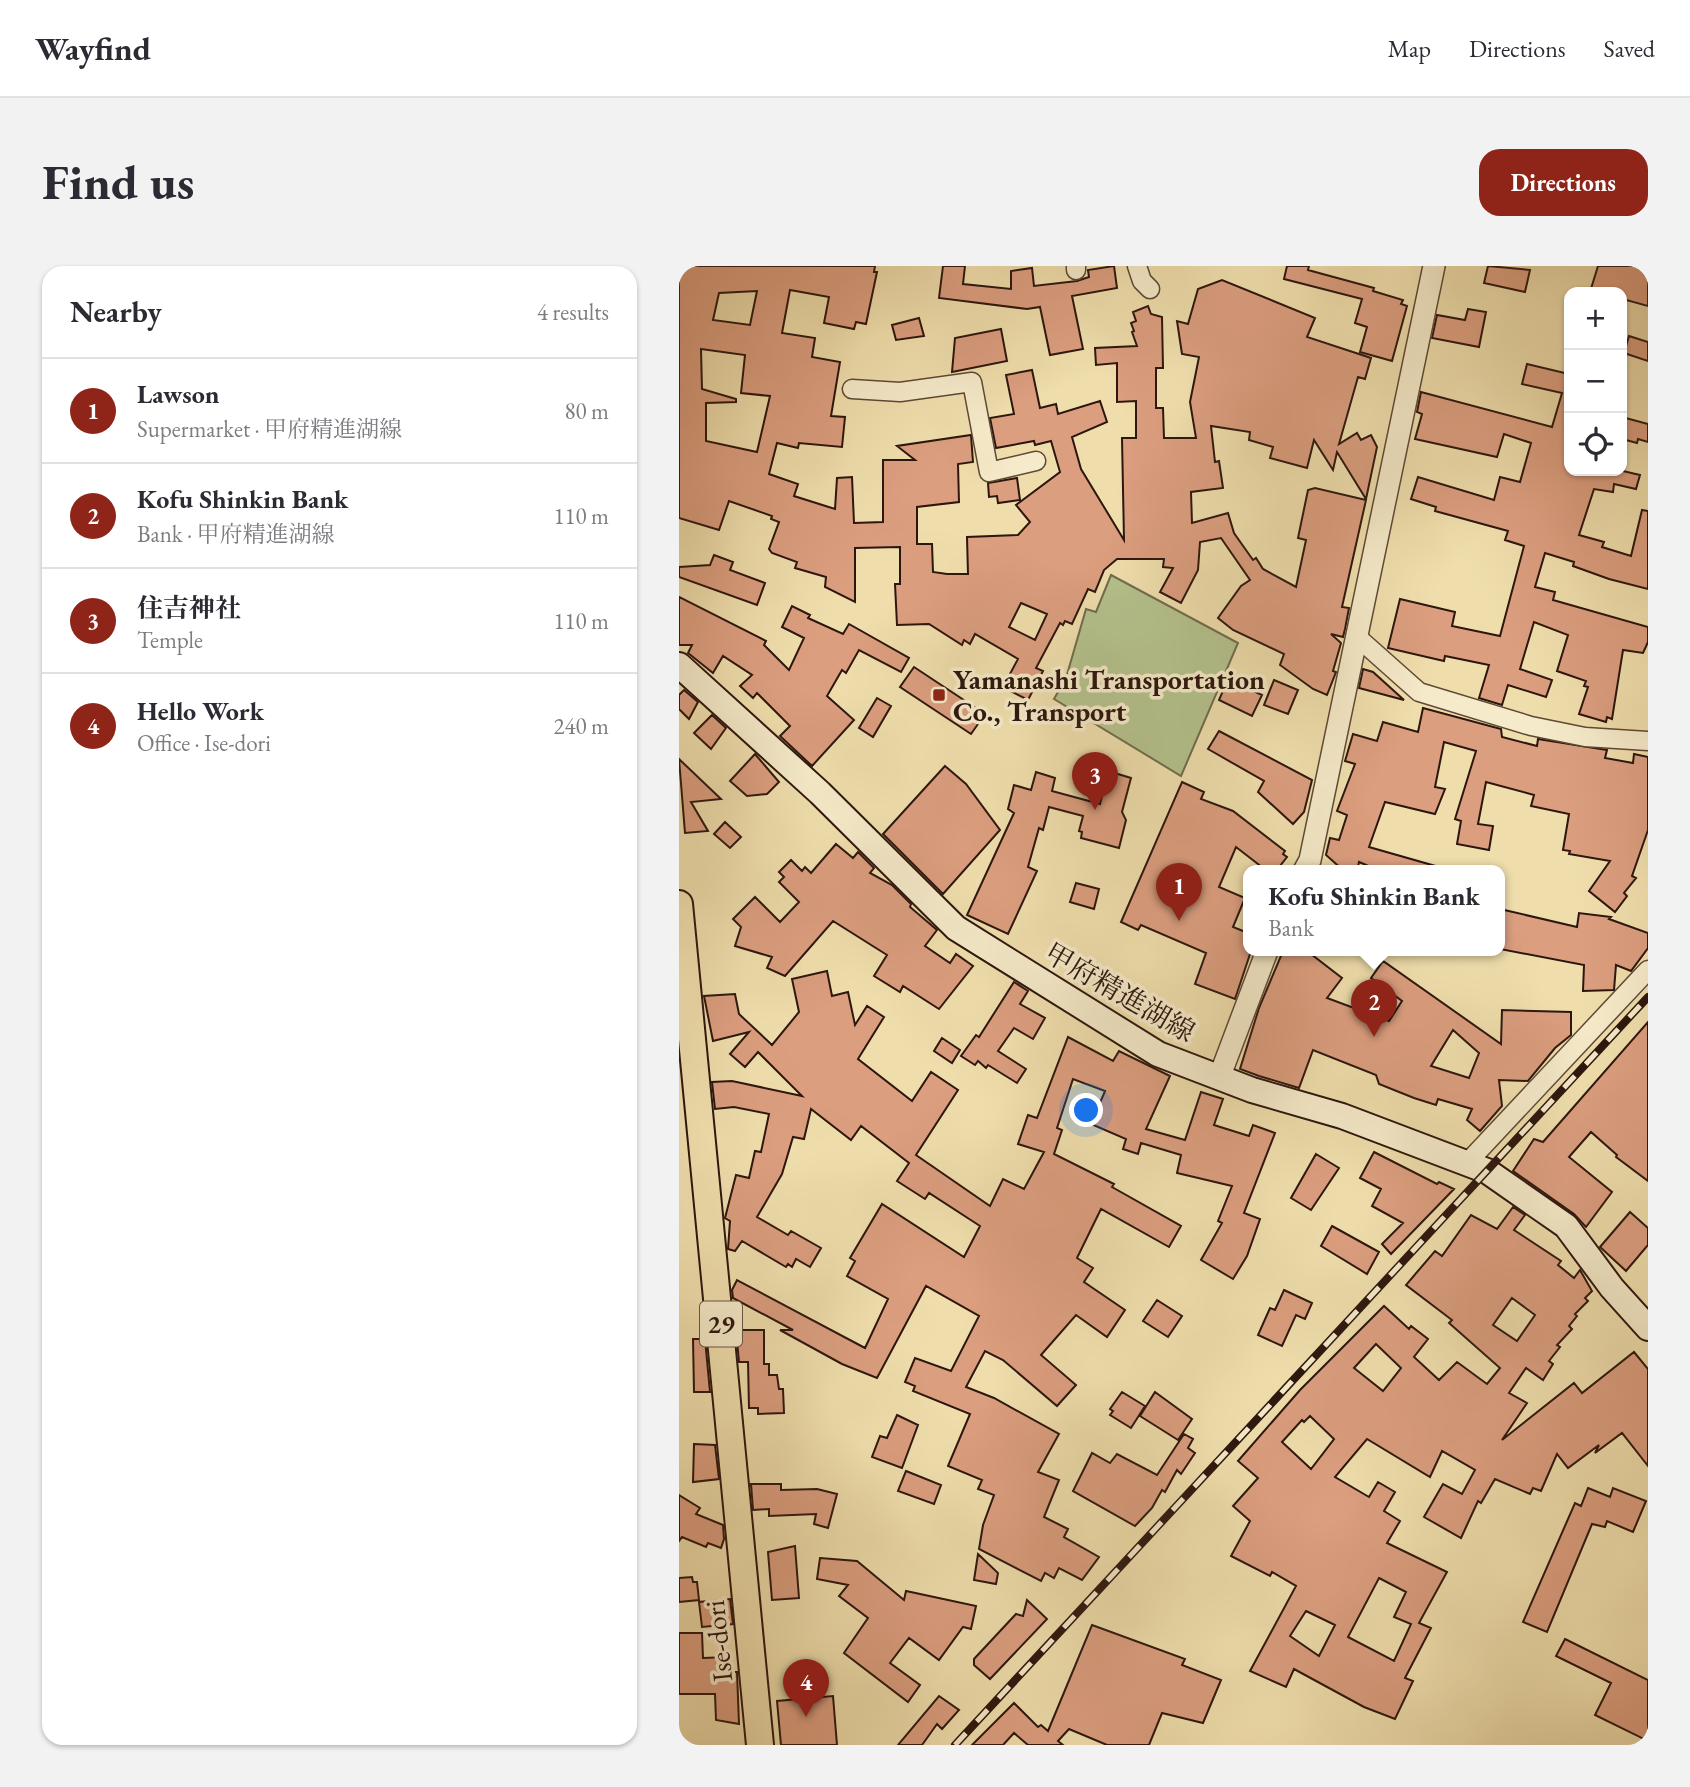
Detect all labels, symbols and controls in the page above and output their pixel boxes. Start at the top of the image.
text: Wayfind [35,27,151,70]
text: Map [1388,33,1431,64]
text: Directions [1469,33,1566,64]
text: Saved [1604,33,1655,64]
button: Directions [1479,149,1648,216]
text: Find us [42,150,194,214]
map controls [1564,287,1627,476]
button: + [1564,287,1627,350]
text: Nearby [70,292,162,331]
text: 4 results [537,297,609,327]
button: − [1564,350,1627,413]
text: Lawson [137,377,220,411]
text: 1 [87,396,99,426]
text: 80 m [564,396,609,426]
button: locate [1564,413,1627,476]
text: Supermarket · 甲府精進湖線 [137,414,402,444]
text: Kofu Shinkin Bank [137,482,348,516]
text: 2 [87,501,99,531]
text: 110 m [553,501,609,531]
text: Bank · 甲府精進湖線 [137,519,334,549]
text: 住吉神社 [137,591,241,625]
text: 3 [87,606,99,636]
text: 110 m [553,606,609,636]
text: Temple [137,625,203,655]
place label: Yamanashi Transportation Co., Transport [953,661,1265,729]
marker: Yamanashi Transportation Co., Transport [931,687,947,703]
text: Hello Work [137,694,264,728]
text: 4 [87,711,99,741]
text: 240 m [553,711,609,741]
text: Office · Ise-dori [137,728,271,758]
pin: 3 [1072,752,1118,810]
pin: 1 [1156,863,1202,921]
popup [1243,865,1505,956]
text: Kofu Shinkin Bank [1268,879,1480,913]
text: Bank [1268,913,1314,943]
street label: 甲府精進湖線 [1038,934,1202,1050]
pin: 2 [1351,979,1397,1037]
your location [1069,1093,1103,1127]
road number: 29 [700,1302,742,1346]
street label: Ise-dori [696,1599,740,1683]
pin: 4 [783,1659,829,1717]

